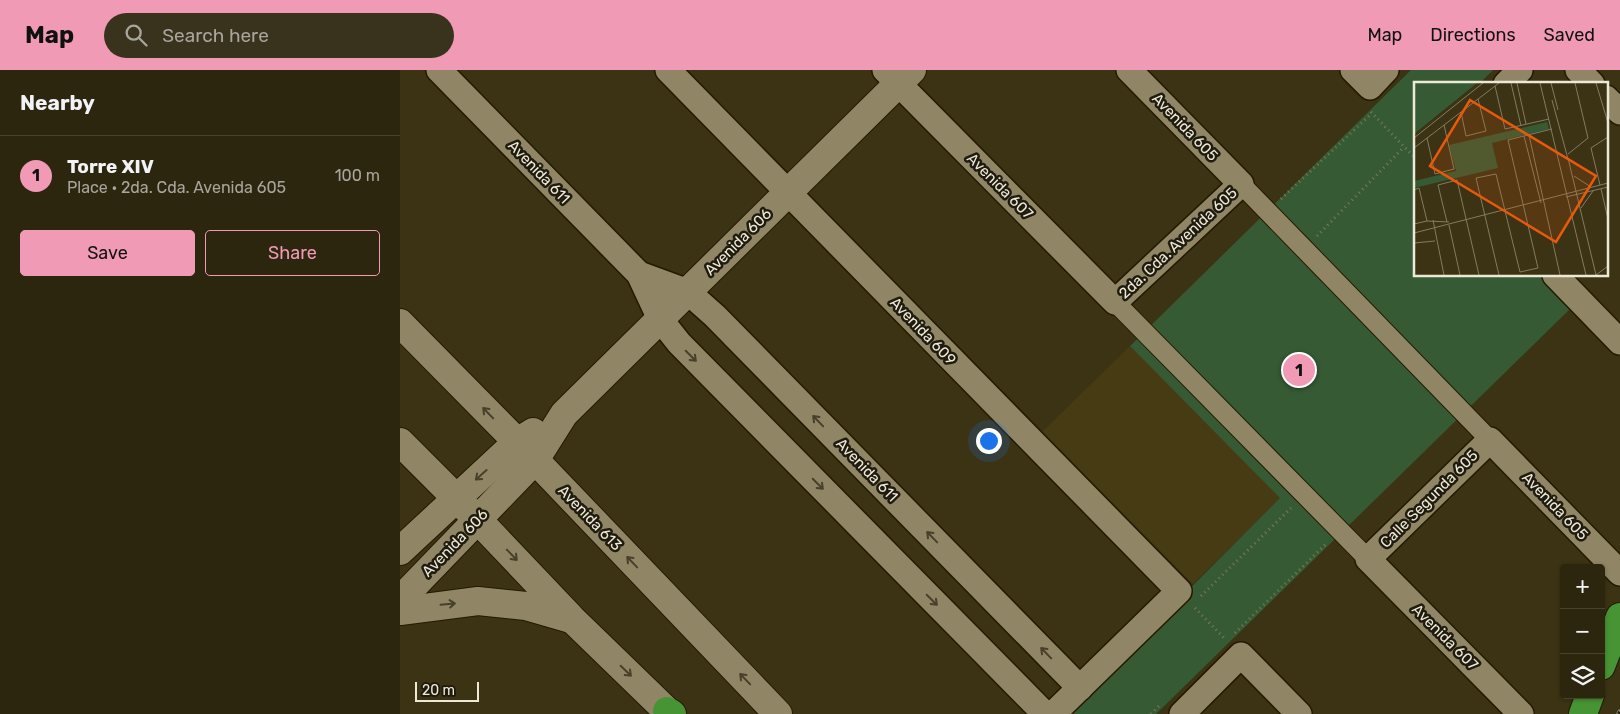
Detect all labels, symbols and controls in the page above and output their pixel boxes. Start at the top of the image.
search box [104,13,454,58]
text: Map [25,21,74,49]
icon: search [122,21,150,49]
text: Search here [162,24,269,47]
text: Map [1367,24,1402,46]
text: Directions [1430,24,1516,46]
text: Saved [1544,24,1595,46]
inset map [1414,82,1608,276]
street label: Avenida 605 [1148,89,1222,165]
text: Nearby [20,90,95,115]
street label: Avenida 611 [504,137,574,207]
street label: Avenida 607 [963,149,1037,223]
text: Torre XIV [67,155,154,178]
text: 1 [32,166,40,185]
text: 100 m [335,166,380,185]
text: Place · 2da. Cda. Avenida 605 [67,178,286,197]
street label: 2da. Cda. Avenida 605 [1115,184,1241,302]
street label: Avenida 606 [701,205,775,279]
button: Save [20,230,195,276]
button: Share [205,230,380,276]
street label: Avenida 609 [886,293,960,369]
one-way arrow [685,350,698,362]
pin: 1 [1283,351,1315,389]
one-way arrow [482,407,495,419]
one-way arrow [812,415,824,427]
your location [976,428,1002,454]
street label: Avenida 611 [832,435,902,505]
street label: Calle Segunda 605 [1376,446,1482,552]
street label: Avenida 605 [1518,468,1592,544]
one-way arrow [474,469,487,481]
one-way arrow [812,478,824,491]
street label: Avenida 613 [554,482,626,554]
street label: Avenida 606 [418,505,492,581]
one-way arrow [926,531,938,543]
one-way arrow [506,549,518,562]
one-way arrow [626,556,638,568]
map controls [1560,564,1605,699]
button: + [1560,564,1605,609]
one-way arrow [926,594,938,606]
one-way arrow [440,599,456,609]
street label: Avenida 607 [1408,600,1482,674]
button: − [1560,609,1605,654]
one-way arrow [1040,647,1052,659]
button: layers [1560,654,1605,699]
one-way arrow [620,665,632,677]
one-way arrow [739,673,751,685]
scale bar [415,679,479,702]
text: 20 m [422,682,455,699]

